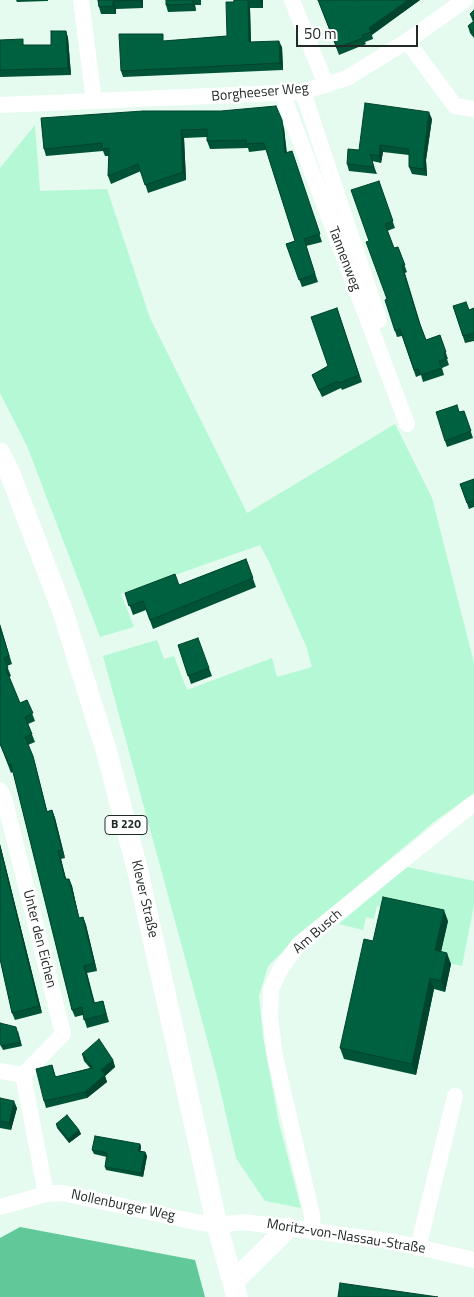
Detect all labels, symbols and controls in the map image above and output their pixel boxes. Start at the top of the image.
scale bar [299,15,422,47]
text: 50 m [304,22,337,45]
street label: Borgheeser Weg [211,80,309,106]
street label: Tannenweg [324,224,364,294]
road number: B 220 [105,816,147,834]
street label: Klever Straße [127,859,161,939]
street label: Unter den Eichen [19,888,59,990]
street label: Am Busch [290,906,346,958]
street label: Nollenburger Weg [69,1187,177,1225]
street label: Moritz-von-Nassau-Straße [265,1216,427,1258]

